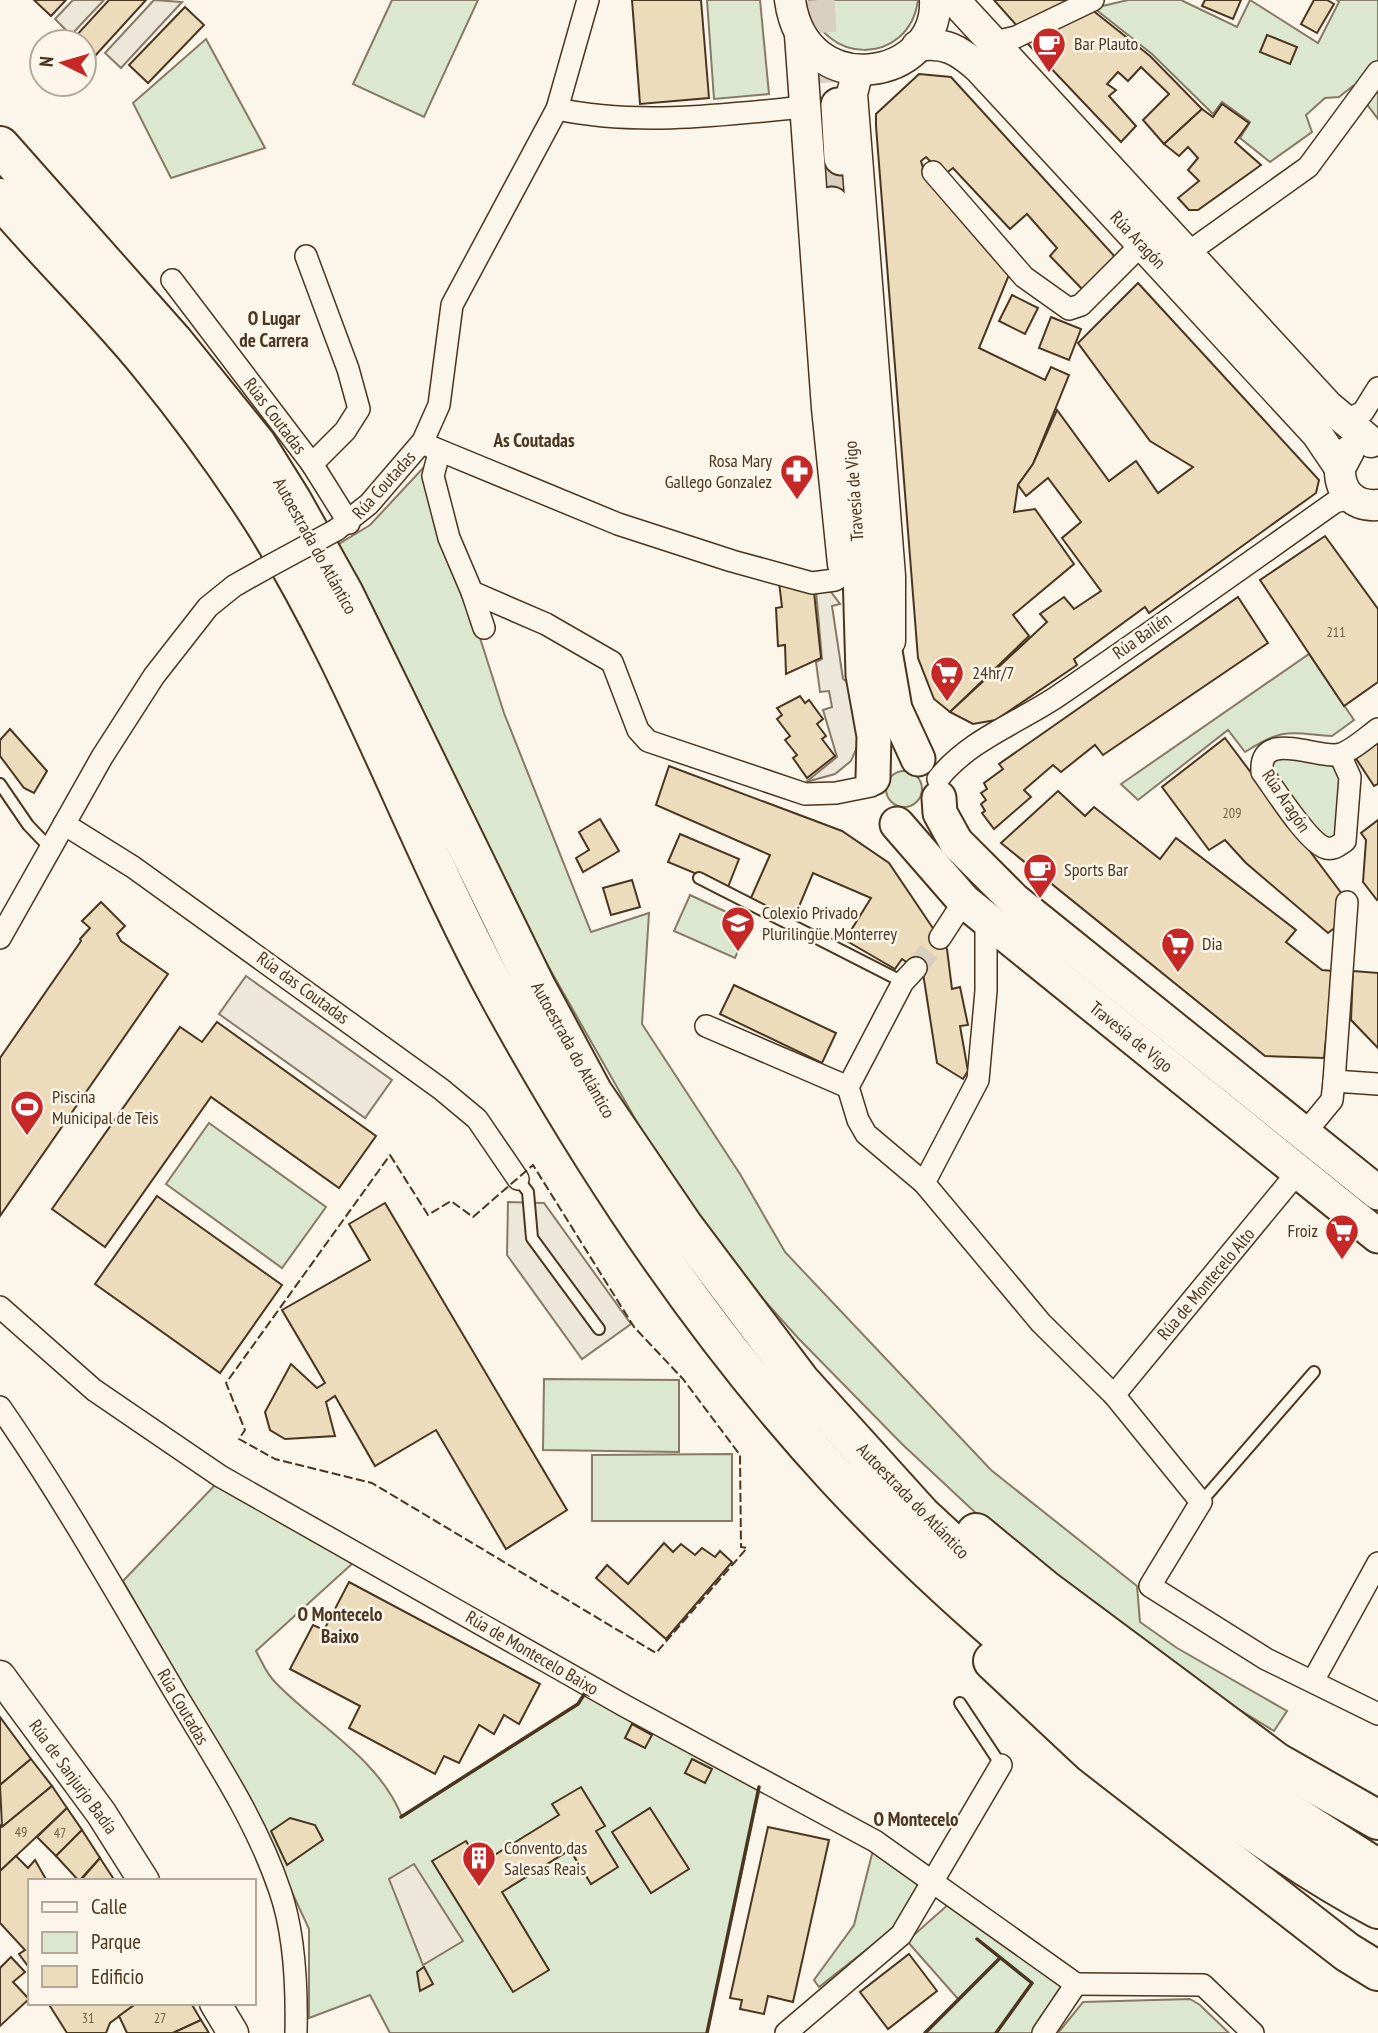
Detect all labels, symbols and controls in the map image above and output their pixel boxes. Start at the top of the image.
cafe icon: Bar Plauto [1030,25,1068,74]
north arrow [28,28,98,98]
place label: Bar Plauto [1074,32,1139,55]
text: N [34,55,58,68]
street label: Rúa Aragón [1106,206,1171,273]
district label: O Lugar de Carrera [239,306,309,352]
street label: Rúas Coutadas [239,373,312,459]
district label: As Coutadas [492,428,575,452]
street label: Travesía de Vigo [839,440,868,542]
street label: Rúa Coutadas [347,446,420,524]
place label: Rosa Mary Gallego Gonzalez [665,449,772,493]
pharmacy icon: Rosa Mary Gallego Gonzalez [778,452,816,501]
street label: Autoestrada do Atlántico [268,474,363,618]
street label: Rúa Bailén [1108,607,1176,664]
house number: 211 [1327,623,1345,641]
supermarket icon: 24hr/7 [928,654,966,703]
place label: 24hr/7 [972,661,1014,684]
street label: Rúa Aragón [1257,765,1316,837]
house number: 209 [1223,804,1241,822]
cafe icon: Sports Bar [1021,851,1059,900]
place label: Sports Bar [1064,858,1128,881]
place label: Colexio Privado Plurilingüe Monterrey [762,901,897,945]
school or university icon: Colexio Privado Plurilingüe Monterrey [719,904,757,953]
supermarket icon: Dia [1159,925,1197,974]
place label: Dia [1202,932,1223,955]
street label: Rúa das Coutadas [252,946,354,1029]
street label: Autoestrada do Atlántico [526,978,621,1122]
street label: Travesía de Vigo [1085,996,1178,1077]
place label: Piscina Municipal de Teis [52,1085,159,1129]
sports icon: Piscina Municipal de Teis [8,1088,46,1137]
supermarket icon: Froiz [1323,1212,1361,1261]
place label: Froiz [1287,1219,1318,1242]
street label: Rúa de Montecelo Alto [1152,1223,1260,1345]
street label: Autoestrada do Atlántico [852,1438,975,1564]
district label: O Montecelo Baixo [297,1602,383,1648]
street label: Rúa de Montecelo Baixo [462,1605,603,1700]
street label: Rúa Coutadas [152,1665,214,1749]
street label: Rúa de Sanjurjo Badía [24,1715,123,1838]
district label: O Montecelo [873,1807,959,1831]
house number: 49 [15,1823,27,1841]
house number: 47 [54,1824,66,1842]
place label: Convento das Salesas Reais [504,1836,587,1880]
building icon: Convento das Salesas Reais [460,1839,498,1888]
legend [28,1879,256,2005]
text: Calle [91,1893,127,1920]
text: Parque [91,1928,141,1955]
text: Edificio [91,1963,144,1990]
house number: 31 [82,2009,94,2027]
house number: 27 [154,2009,166,2027]

